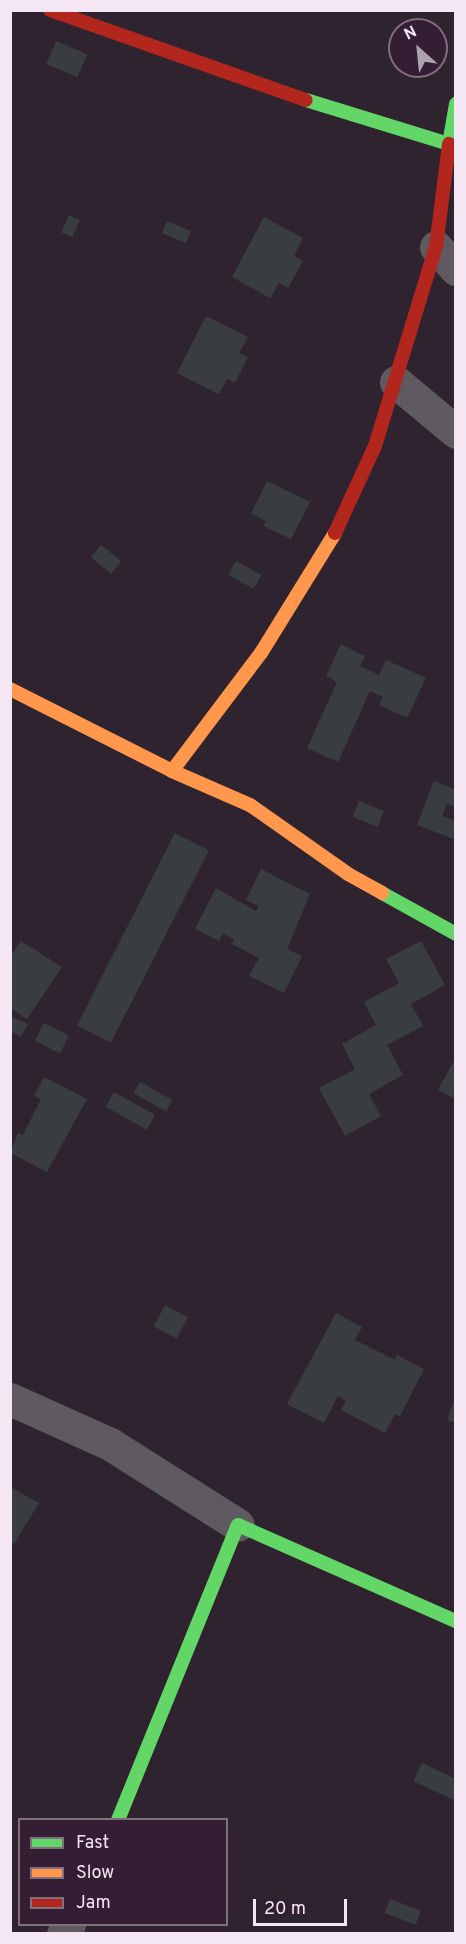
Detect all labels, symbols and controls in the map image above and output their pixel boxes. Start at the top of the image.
north arrow [388,18,448,78]
text: N [401,22,420,45]
legend [18,1818,228,1926]
text: Fast [76,1832,109,1855]
text: Slow [76,1862,114,1885]
scale bar [256,1887,350,1925]
text: Jam [76,1892,111,1915]
text: 20 m [264,1898,306,1921]

